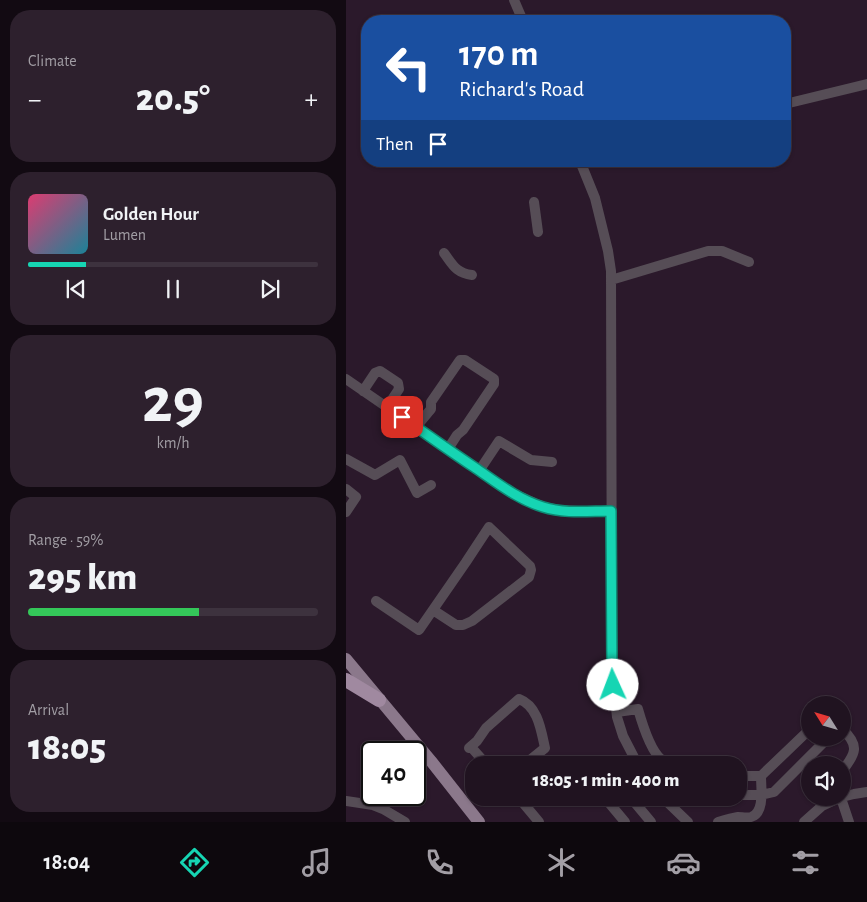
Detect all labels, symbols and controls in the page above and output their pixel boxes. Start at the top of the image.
icon: left [376,35,441,100]
text: 170 m [459,37,539,72]
text: Climate [28,53,77,69]
text: Richard's Road [459,78,584,100]
text: 20.5° [136,80,210,118]
text: − [28,86,41,114]
text: + [305,86,318,114]
icon: arrive [424,130,452,158]
text: Then [376,135,414,154]
text: Golden Hour [103,205,199,224]
text: Lumen [103,227,146,243]
icon: previous [62,275,90,303]
icon: pause [159,275,187,303]
icon: next [256,275,284,303]
text: 29 [142,369,204,434]
pin [381,396,423,438]
icon: arrive [388,403,416,431]
text: km/h [156,435,190,451]
text: Range · 59% [28,532,104,548]
text: 295 km [28,559,137,597]
position arrow [586,658,638,710]
north arrow [801,696,851,746]
map controls [801,696,851,806]
text: Arrival [28,702,69,718]
text: 18:05 [28,729,106,767]
speed limit sign: 40 [361,741,426,806]
button: sound [801,756,851,806]
text: 18:05 · 1 min · 400 m [533,771,679,790]
icon: directions [177,845,212,880]
icon: music [299,845,334,880]
icon: phone [422,845,457,880]
icon: climate [544,845,579,880]
icon: car [666,845,701,880]
icon: filters [788,845,823,880]
text: 18:04 [44,851,90,873]

